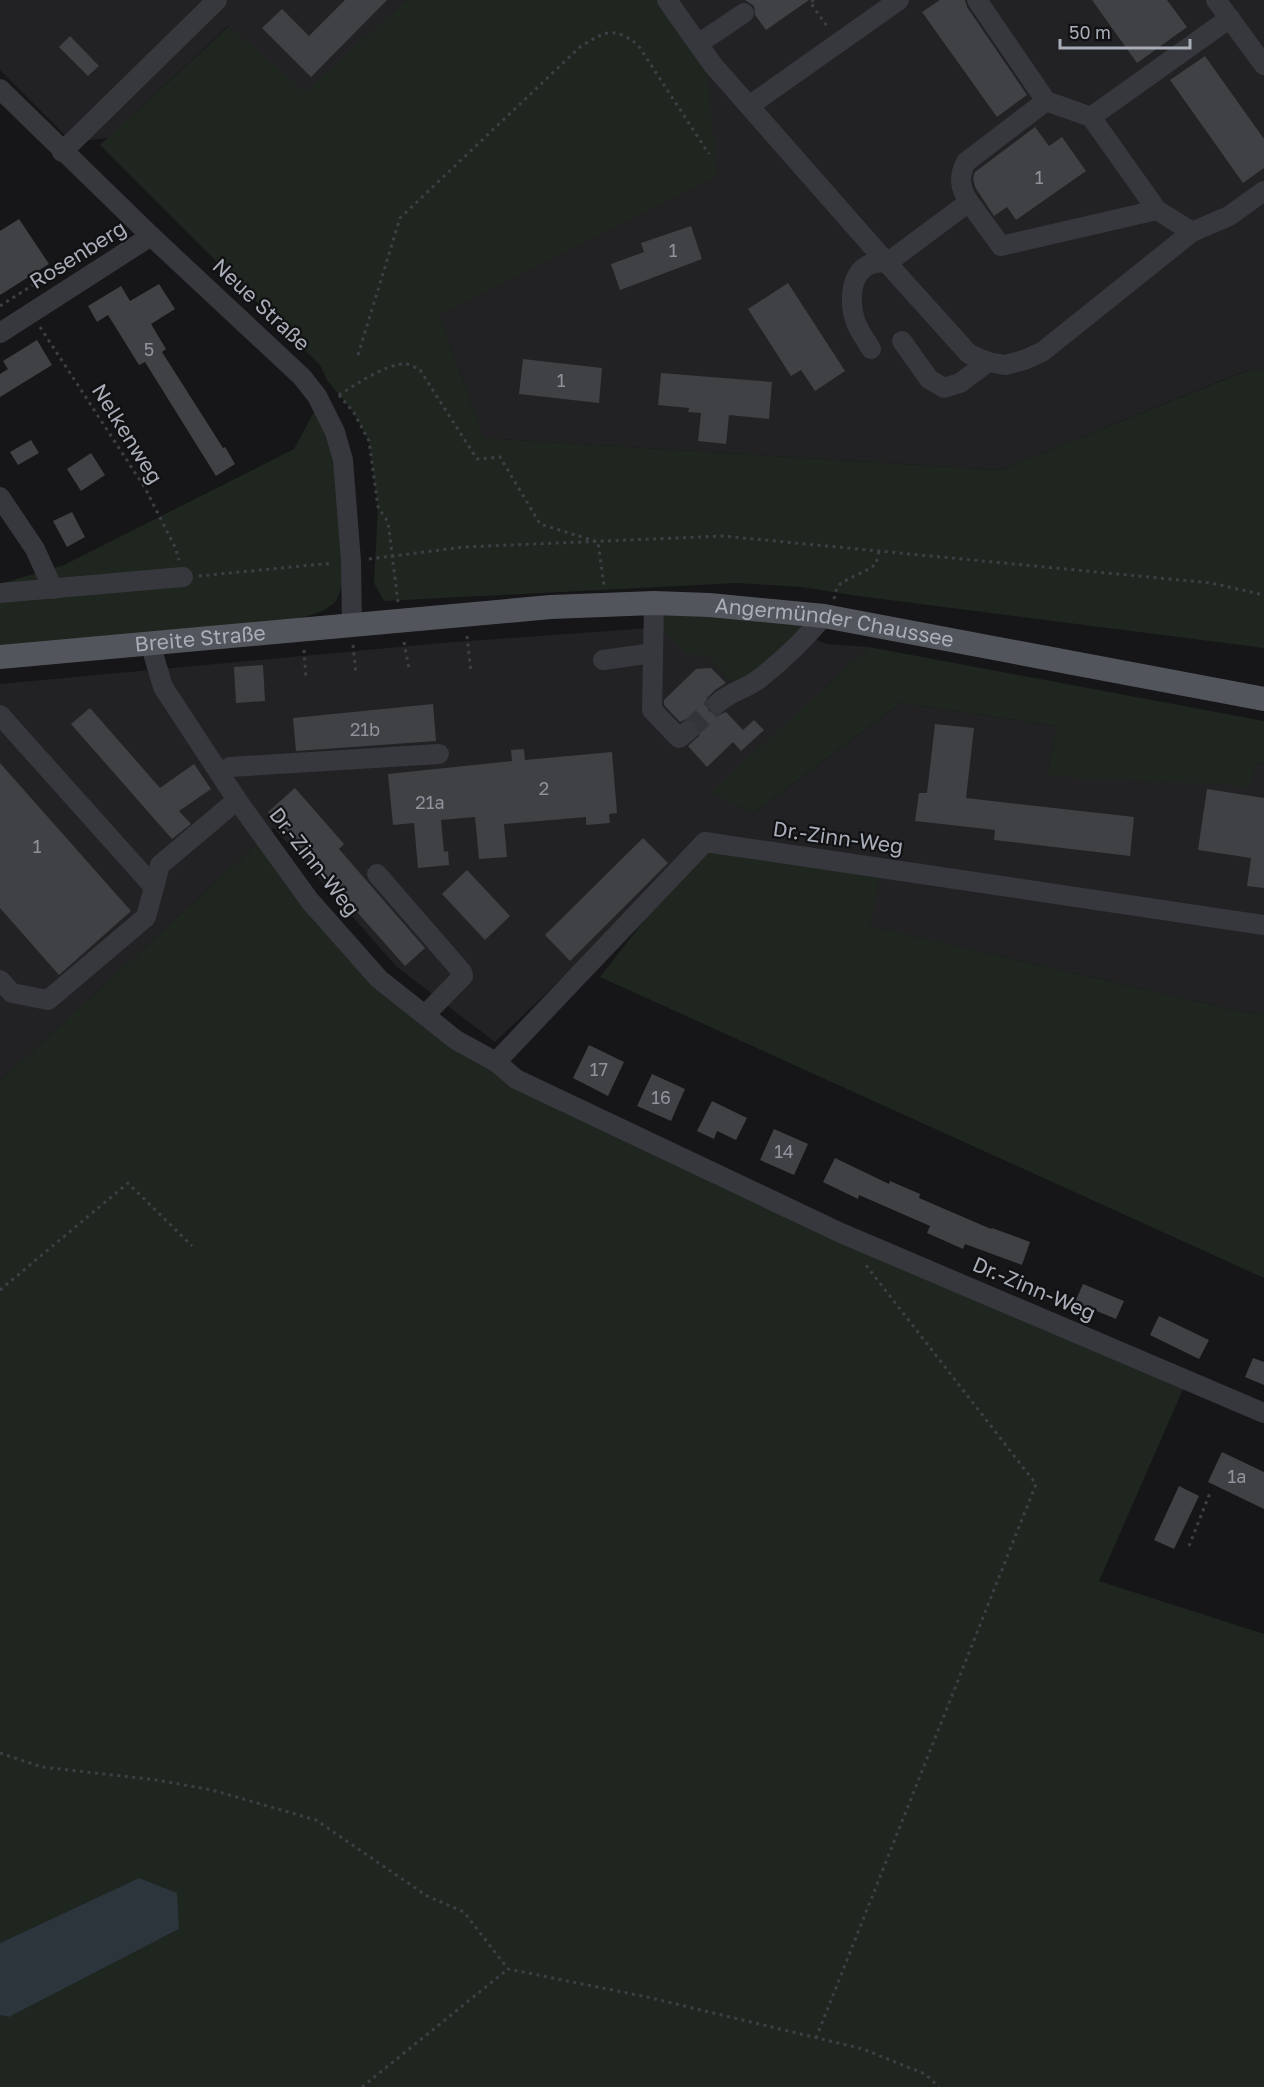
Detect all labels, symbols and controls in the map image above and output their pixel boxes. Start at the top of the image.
scale bar [1060,12,1190,50]
text: 50 m [1069,21,1111,43]
house number: 1 [1035,166,1044,188]
street label: Rosenberg [24,214,131,294]
house number: 1 [669,239,678,261]
street label: Neue Straße [208,253,316,356]
house number: 5 [144,338,154,360]
house number: 1 [557,369,566,391]
street label: Nelkenweg [87,379,169,488]
street label: Angermünder Chaussee [714,592,956,652]
street label: Breite Straße [133,619,267,657]
house number: 21b [350,718,380,740]
house number: 2 [539,777,549,799]
house number: 21a [415,791,445,813]
street label: Dr.-Zinn-Weg [264,802,365,921]
street label: Dr.-Zinn-Weg [771,815,905,859]
house number: 1 [33,835,42,857]
house number: 17 [590,1058,608,1080]
house number: 16 [651,1086,671,1108]
house number: 14 [774,1140,794,1162]
street label: Dr.-Zinn-Weg [969,1250,1100,1326]
house number: 1a [1228,1465,1246,1487]

